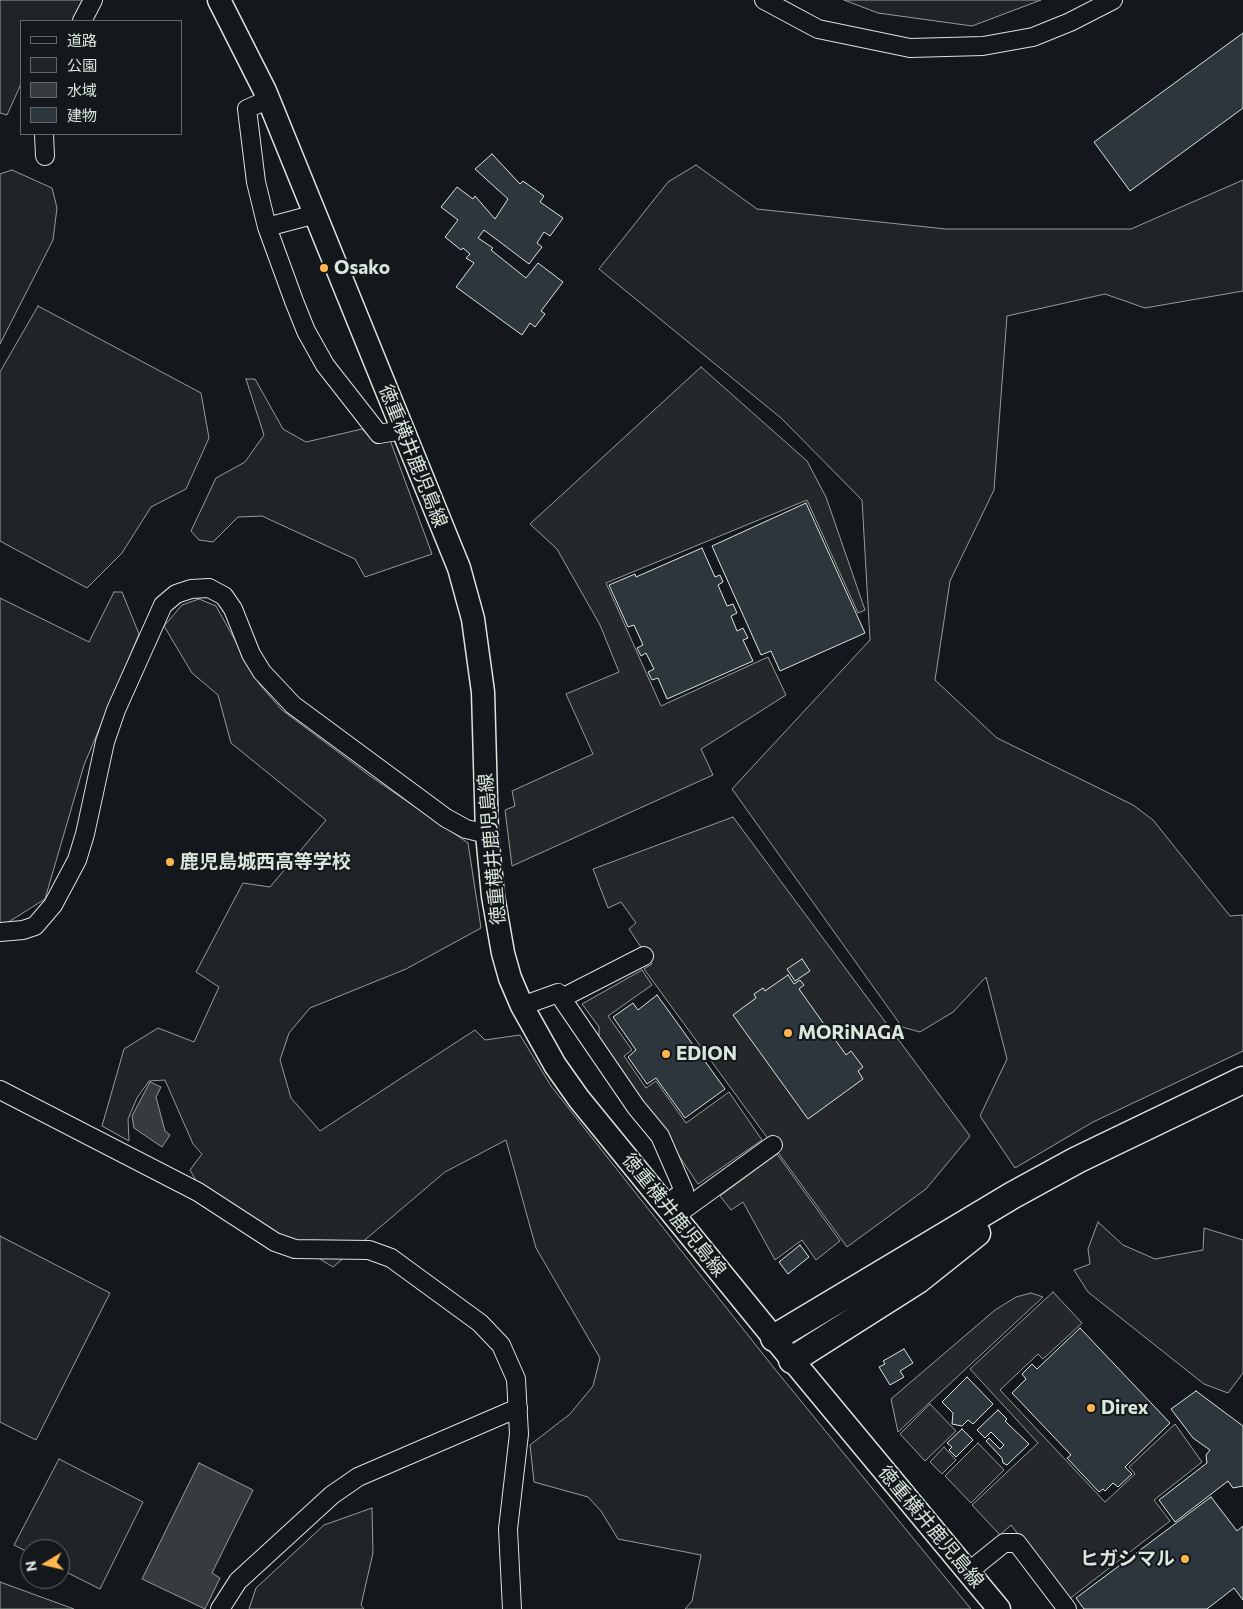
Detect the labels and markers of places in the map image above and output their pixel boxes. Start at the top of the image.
place label: Osako [334,257,390,279]
marker: Osako [318,262,330,274]
place label: 鹿児島城西高等学校 [180,851,351,873]
marker: 鹿児島城西高等学校 [164,856,176,868]
place label: MORiNAGA [798,1022,905,1044]
marker: MORiNAGA [782,1027,794,1039]
place label: EDION [676,1043,737,1065]
marker: EDION [660,1048,672,1060]
place label: Direx [1101,1397,1149,1419]
marker: Direx [1085,1402,1097,1414]
place label: ヒガシマル [1080,1548,1175,1570]
marker: ヒガシマル [1179,1553,1191,1565]

